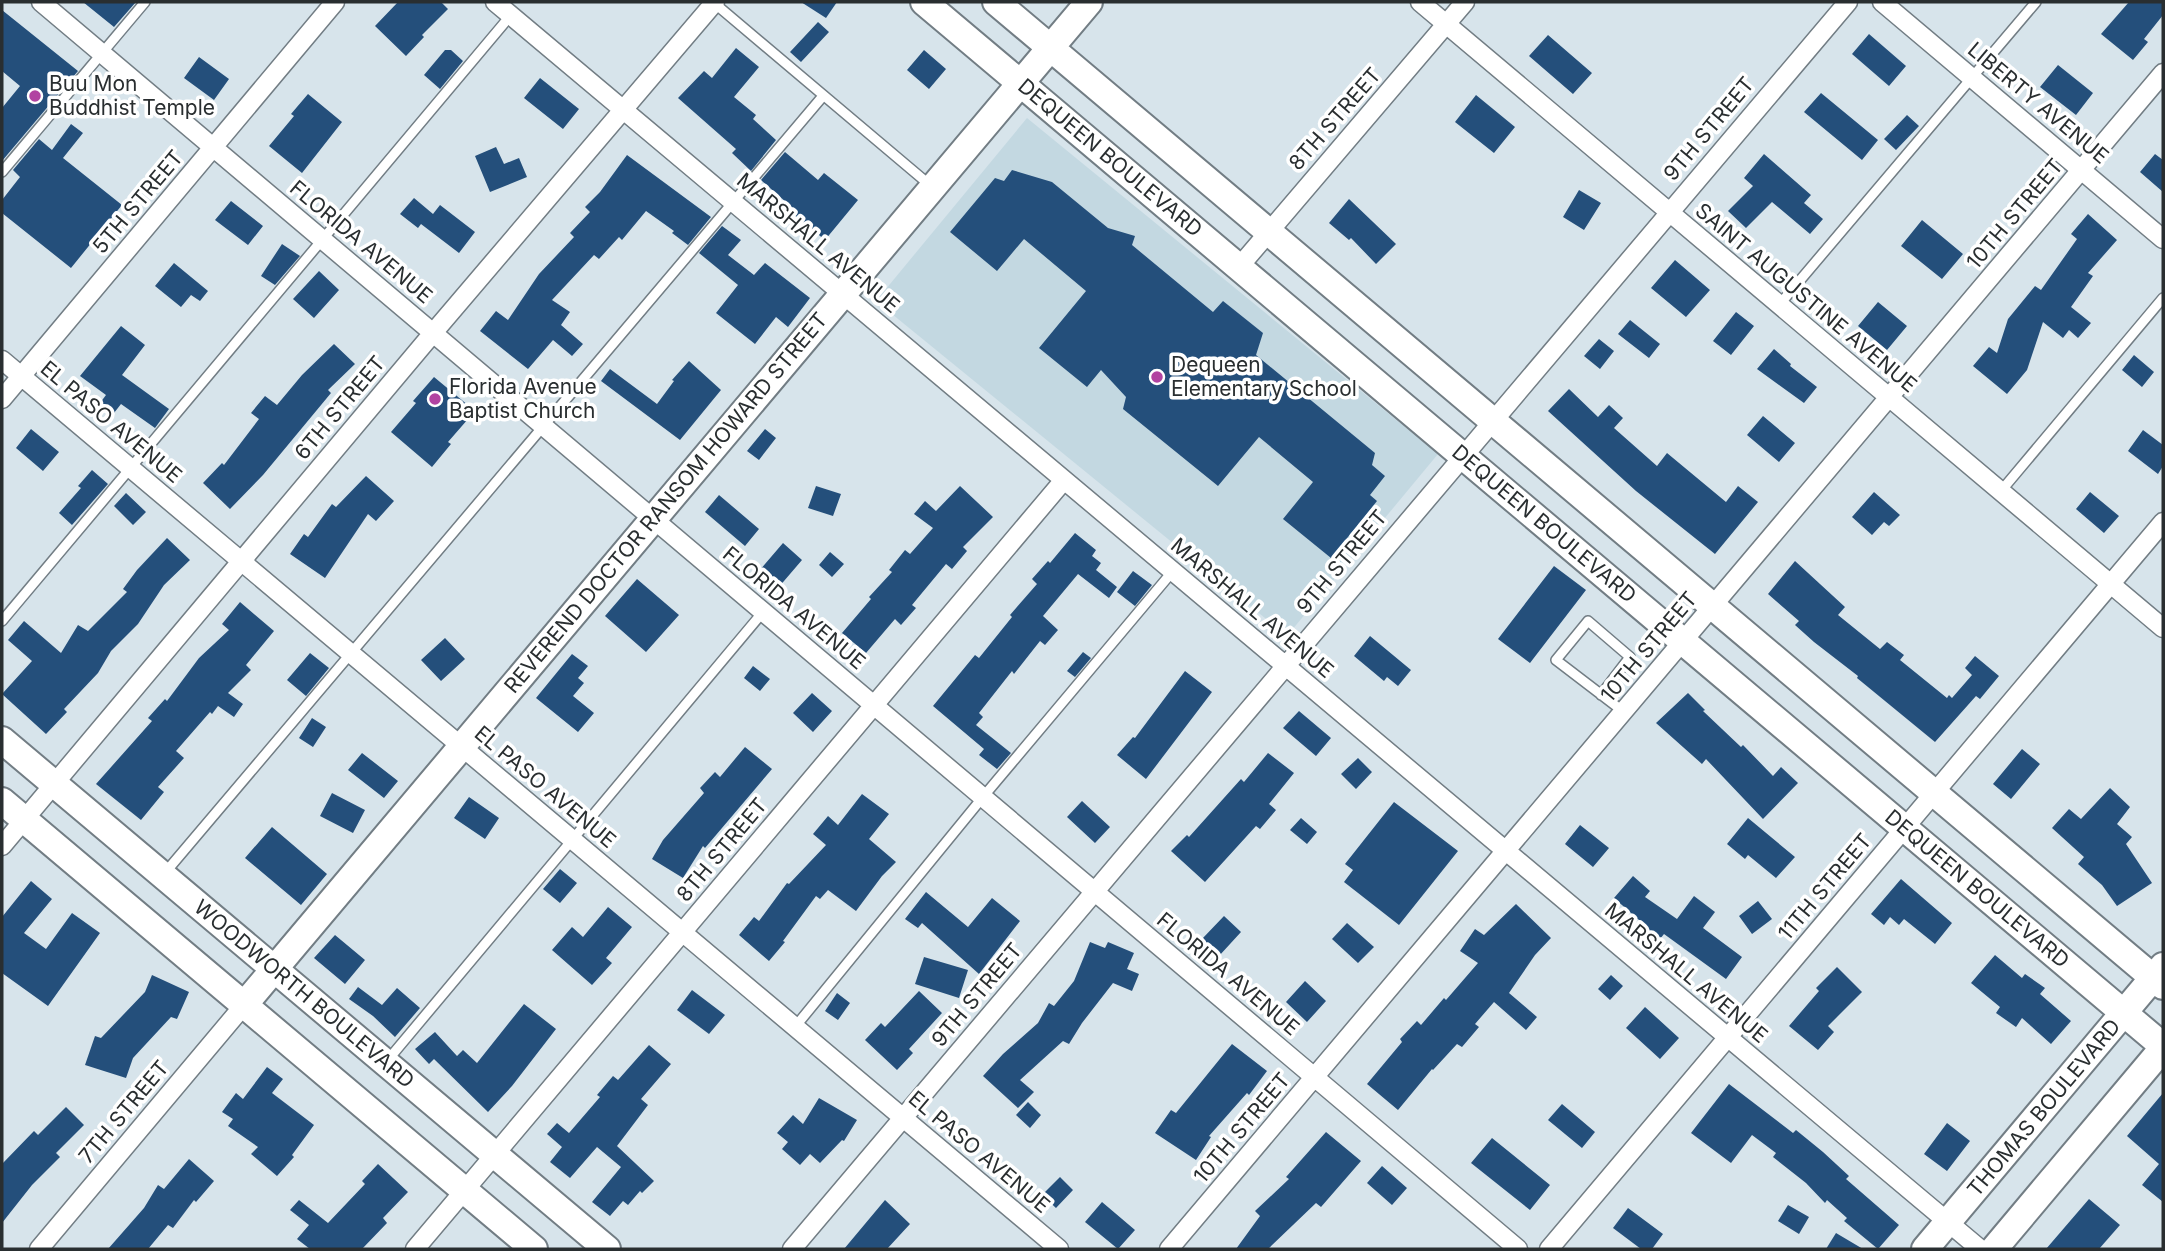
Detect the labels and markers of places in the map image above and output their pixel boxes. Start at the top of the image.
place label: Buu Mon Buddhist Temple [49,71,215,120]
marker: Buu Mon Buddhist Temple [27,88,43,104]
place label: Dequeen Elementary School [1171,352,1357,401]
marker: Dequeen Elementary School [1149,369,1165,385]
place label: Florida Avenue Baptist Church [449,374,597,423]
marker: Florida Avenue Baptist Church [427,391,443,407]

